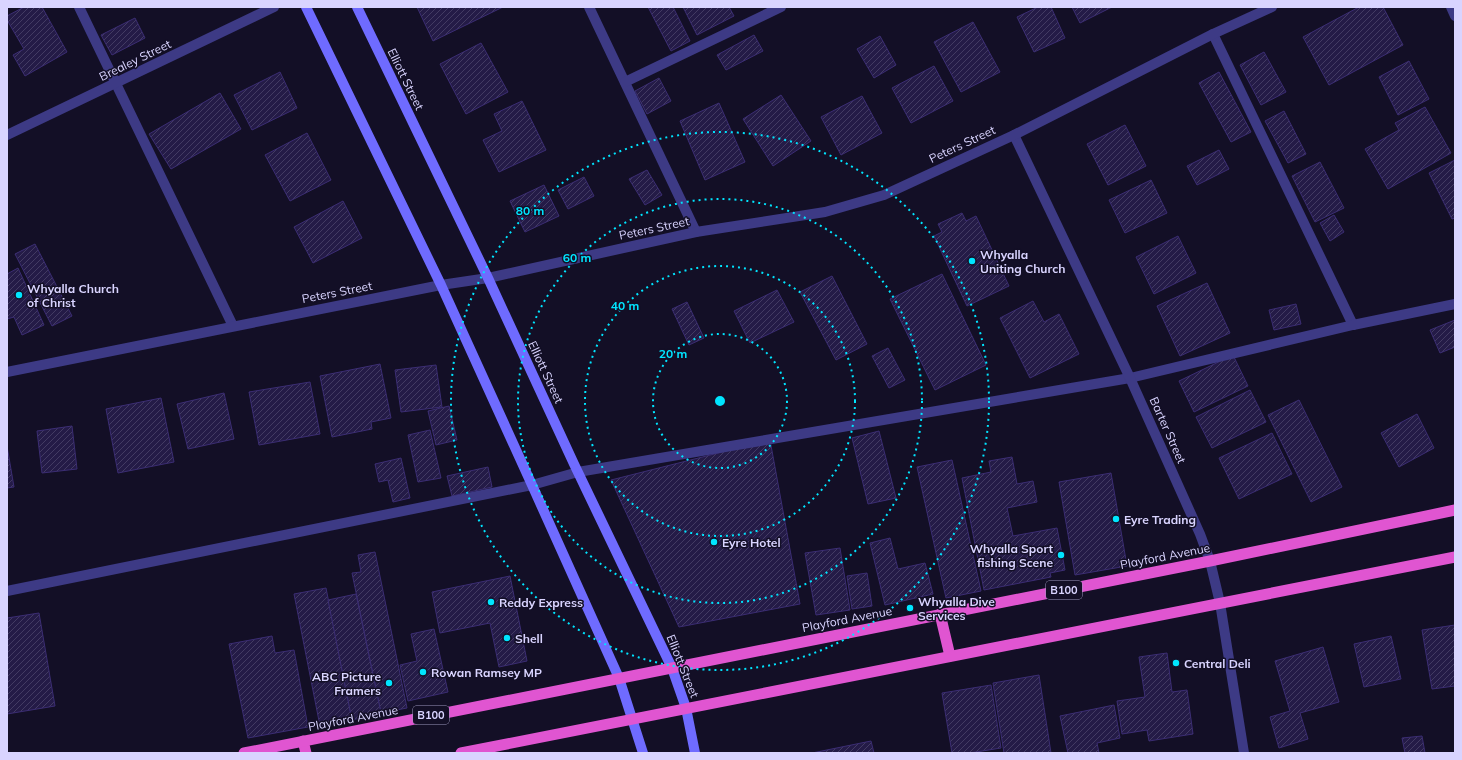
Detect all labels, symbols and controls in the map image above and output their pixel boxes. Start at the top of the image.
street label: Brealey Street [97,36,173,84]
street label: Elliott Street [385,46,427,112]
street label: Peters Street [927,122,997,166]
text: 80 m [516,203,544,218]
street label: Peters Street [618,213,690,243]
place label: Whyalla Uniting Church [980,247,1065,276]
text: 60 m [563,250,591,265]
marker: Whyalla Uniting Church [967,256,977,266]
street label: Peters Street [301,278,373,306]
place label: Whyalla Church of Christ [27,281,119,310]
marker: Whyalla Church of Christ [14,290,24,300]
text: 40 m [611,298,639,313]
street label: Elliott Street [525,338,567,406]
text: 20 m [659,346,687,361]
centre of rings [713,394,727,408]
street label: Barter Street [1147,394,1189,466]
place label: Eyre Trading [1124,512,1196,527]
marker: Eyre Trading [1111,514,1121,524]
place label: Eyre Hotel [722,535,781,550]
marker: Eyre Hotel [709,537,719,547]
street label: Playford Avenue [1119,540,1211,572]
place label: Whyalla Sport fishing Scene [970,541,1053,570]
marker: Whyalla Sport fishing Scene [1056,550,1066,560]
road number: B100 [1046,581,1082,599]
place label: Whyalla Dive Services [918,594,995,623]
place label: Reddy Express [499,595,583,610]
marker: Reddy Express [486,597,496,607]
street label: Playford Avenue [801,603,893,635]
marker: Whyalla Dive Services [905,603,915,613]
place label: Shell [515,631,543,646]
street label: Elliott Street [663,632,703,700]
marker: Shell [502,633,512,643]
place label: Central Deli [1184,656,1251,671]
marker: Central Deli [1171,658,1181,668]
place label: Rowan Ramsey MP [431,665,542,680]
marker: Rowan Ramsey MP [418,667,428,677]
place label: ABC Picture Framers [312,669,381,698]
marker: ABC Picture Framers [384,678,394,688]
street label: Playford Avenue [307,702,399,734]
road number: B100 [413,706,449,724]

